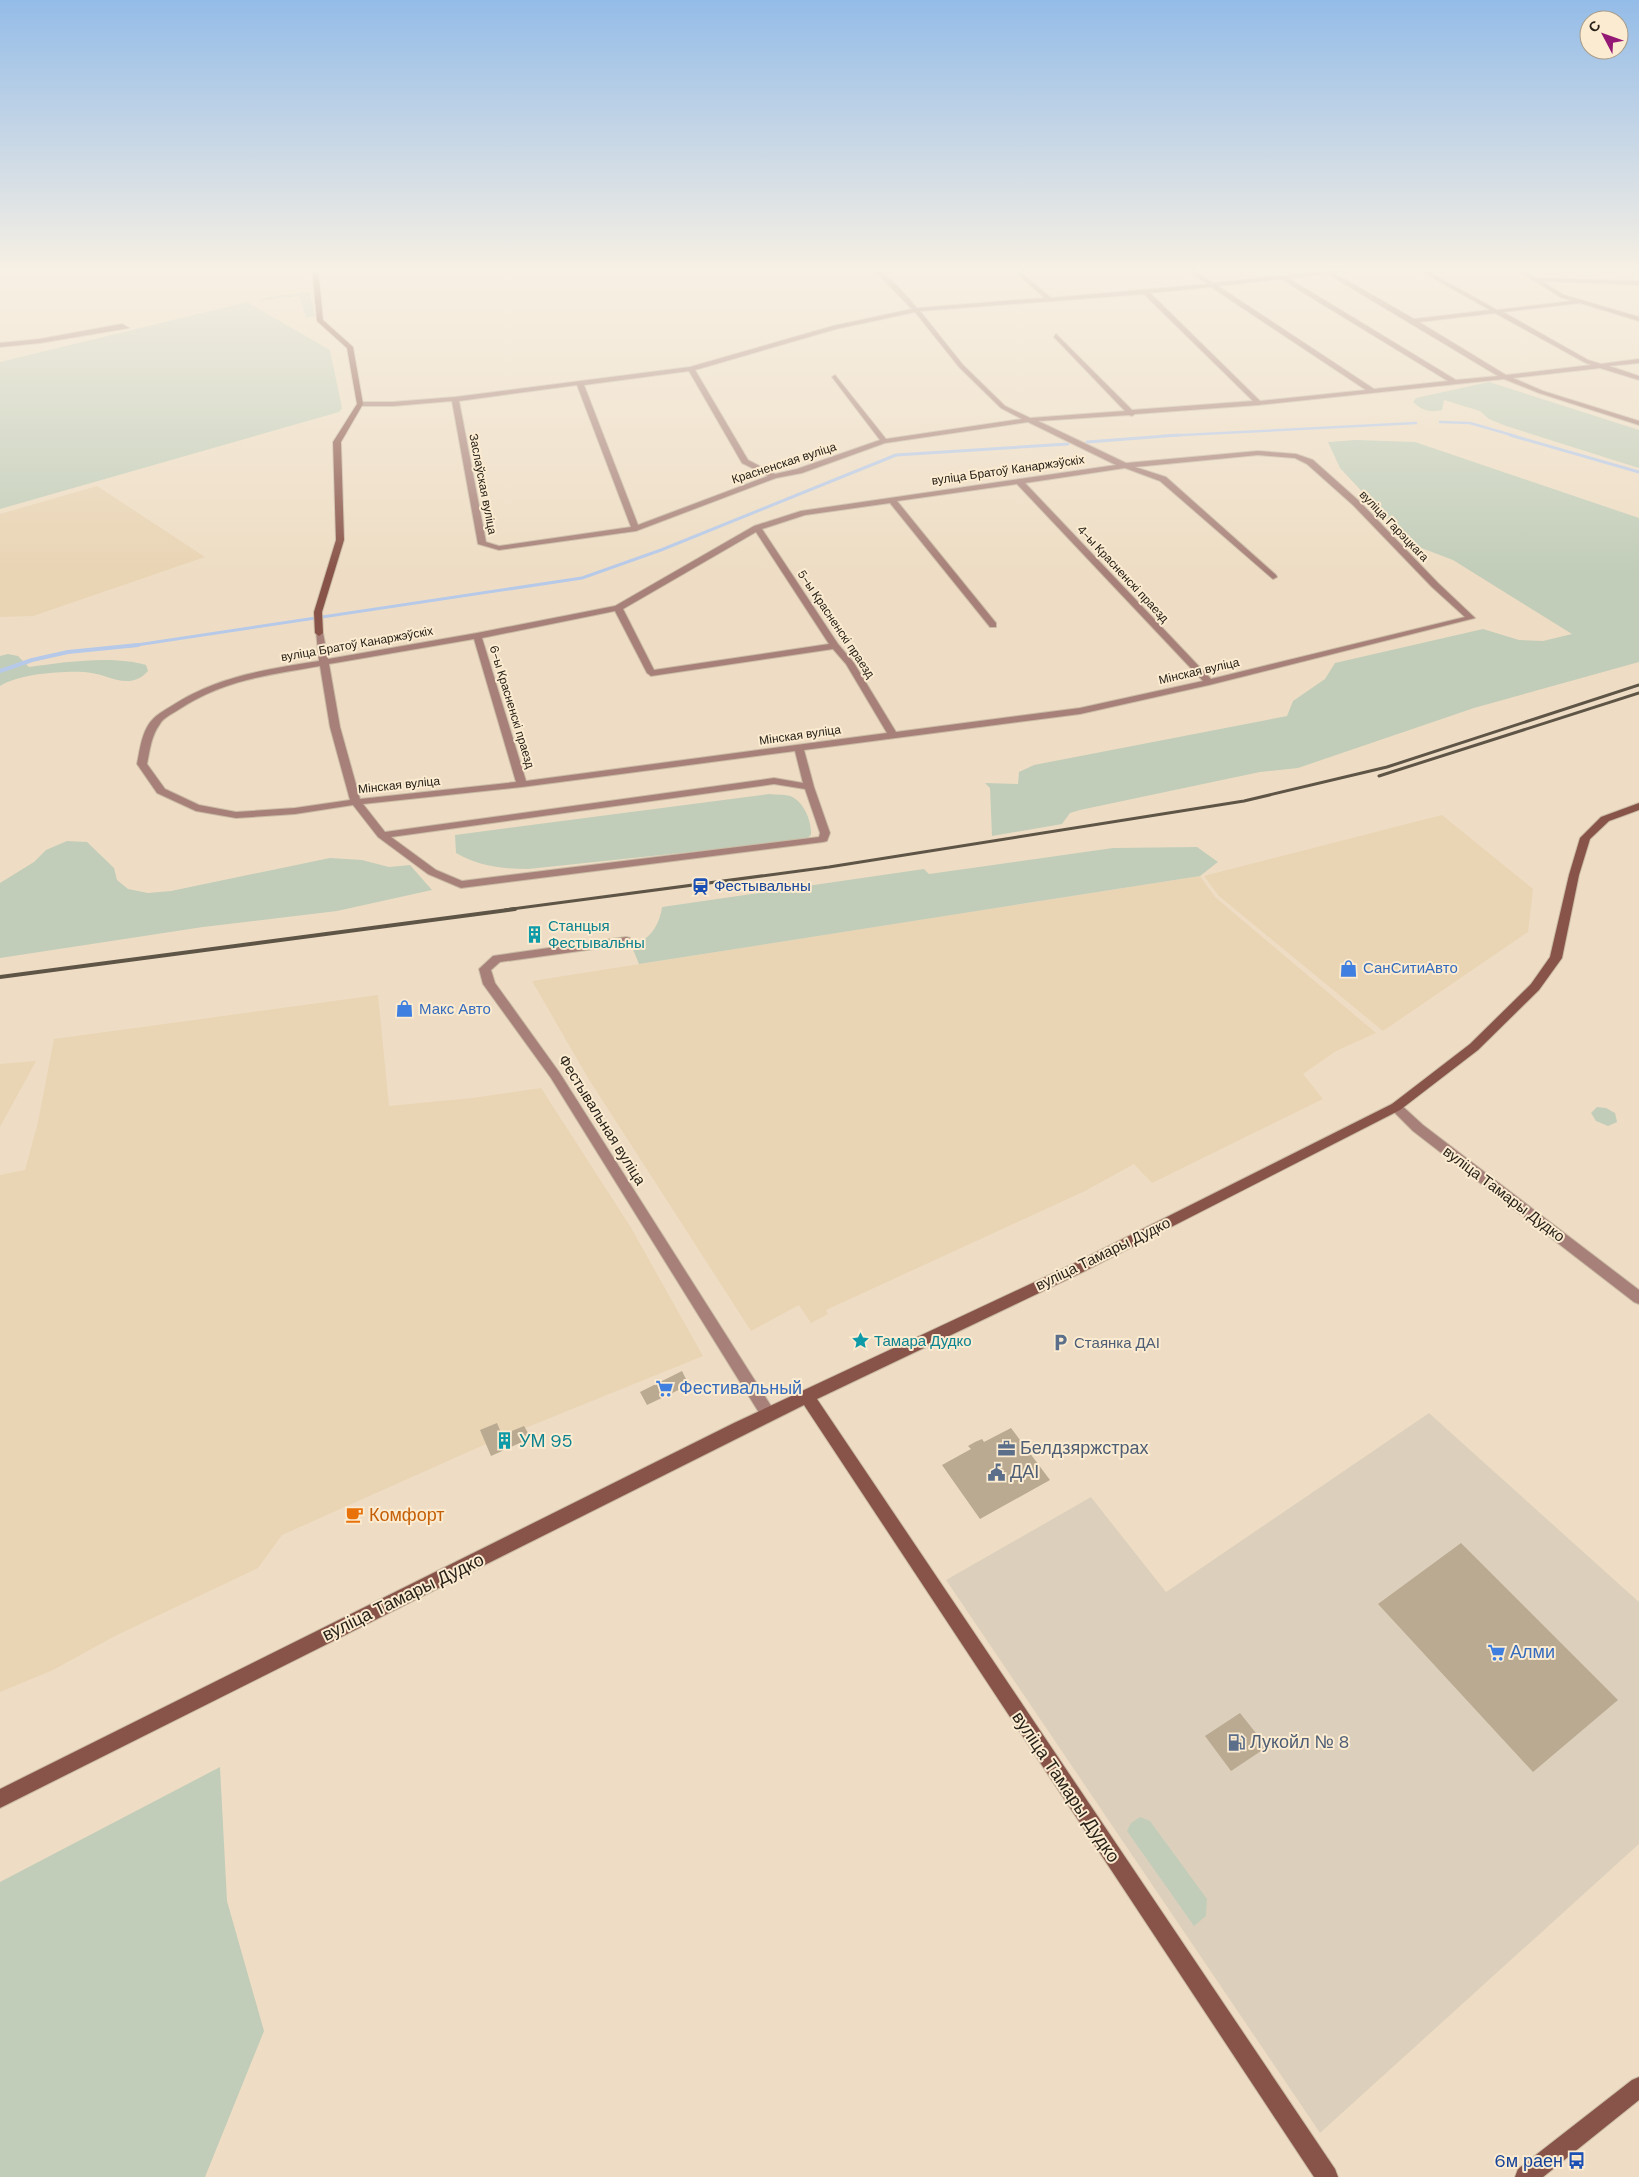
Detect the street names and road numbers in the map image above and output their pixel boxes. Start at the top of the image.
street label: Заслаўская вуліца [465,432,501,536]
street label: Красненская вуліца [730,438,839,487]
street label: вуліца Братоў Канаржэўскіх [931,451,1085,489]
street label: вуліца Гарэцкага [1356,487,1432,565]
street label: 4-ы Красненскі праезд [1074,522,1172,626]
street label: 5-ы Красненскі праезд [794,567,878,681]
street label: вуліца Братоў Канаржэўскіх [280,623,434,665]
street label: 6-ы Красненскі праезд [486,644,538,770]
street label: Мінская вуліца [1157,654,1241,688]
street label: Мінская вуліца [758,721,842,749]
street label: Мінская вуліца [357,773,441,797]
street label: Фестывальная вуліца [554,1051,651,1190]
street label: вуліца Тамары Дудко [1439,1142,1569,1246]
street label: вуліца Тамары Дудко [1032,1213,1174,1295]
street label: вуліца Тамары Дудко [318,1547,488,1647]
street label: вуліца Тамары Дудко [1006,1707,1126,1867]

